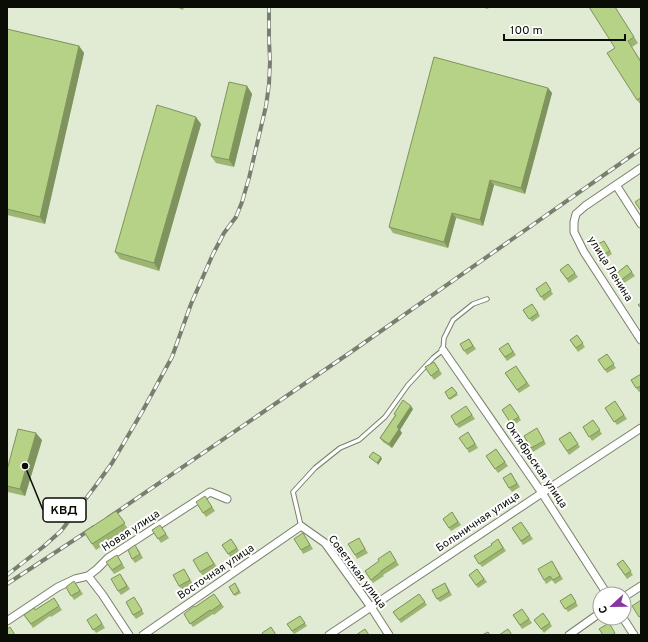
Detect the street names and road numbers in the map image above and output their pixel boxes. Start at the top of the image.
street label: улица Ленина [584,234,636,304]
street label: Октябрьская улица [502,419,570,511]
street label: Больничная улица [433,489,523,555]
street label: Новая улица [99,507,163,555]
street label: Советская улица [325,532,389,612]
street label: Восточная улица [175,541,257,603]

